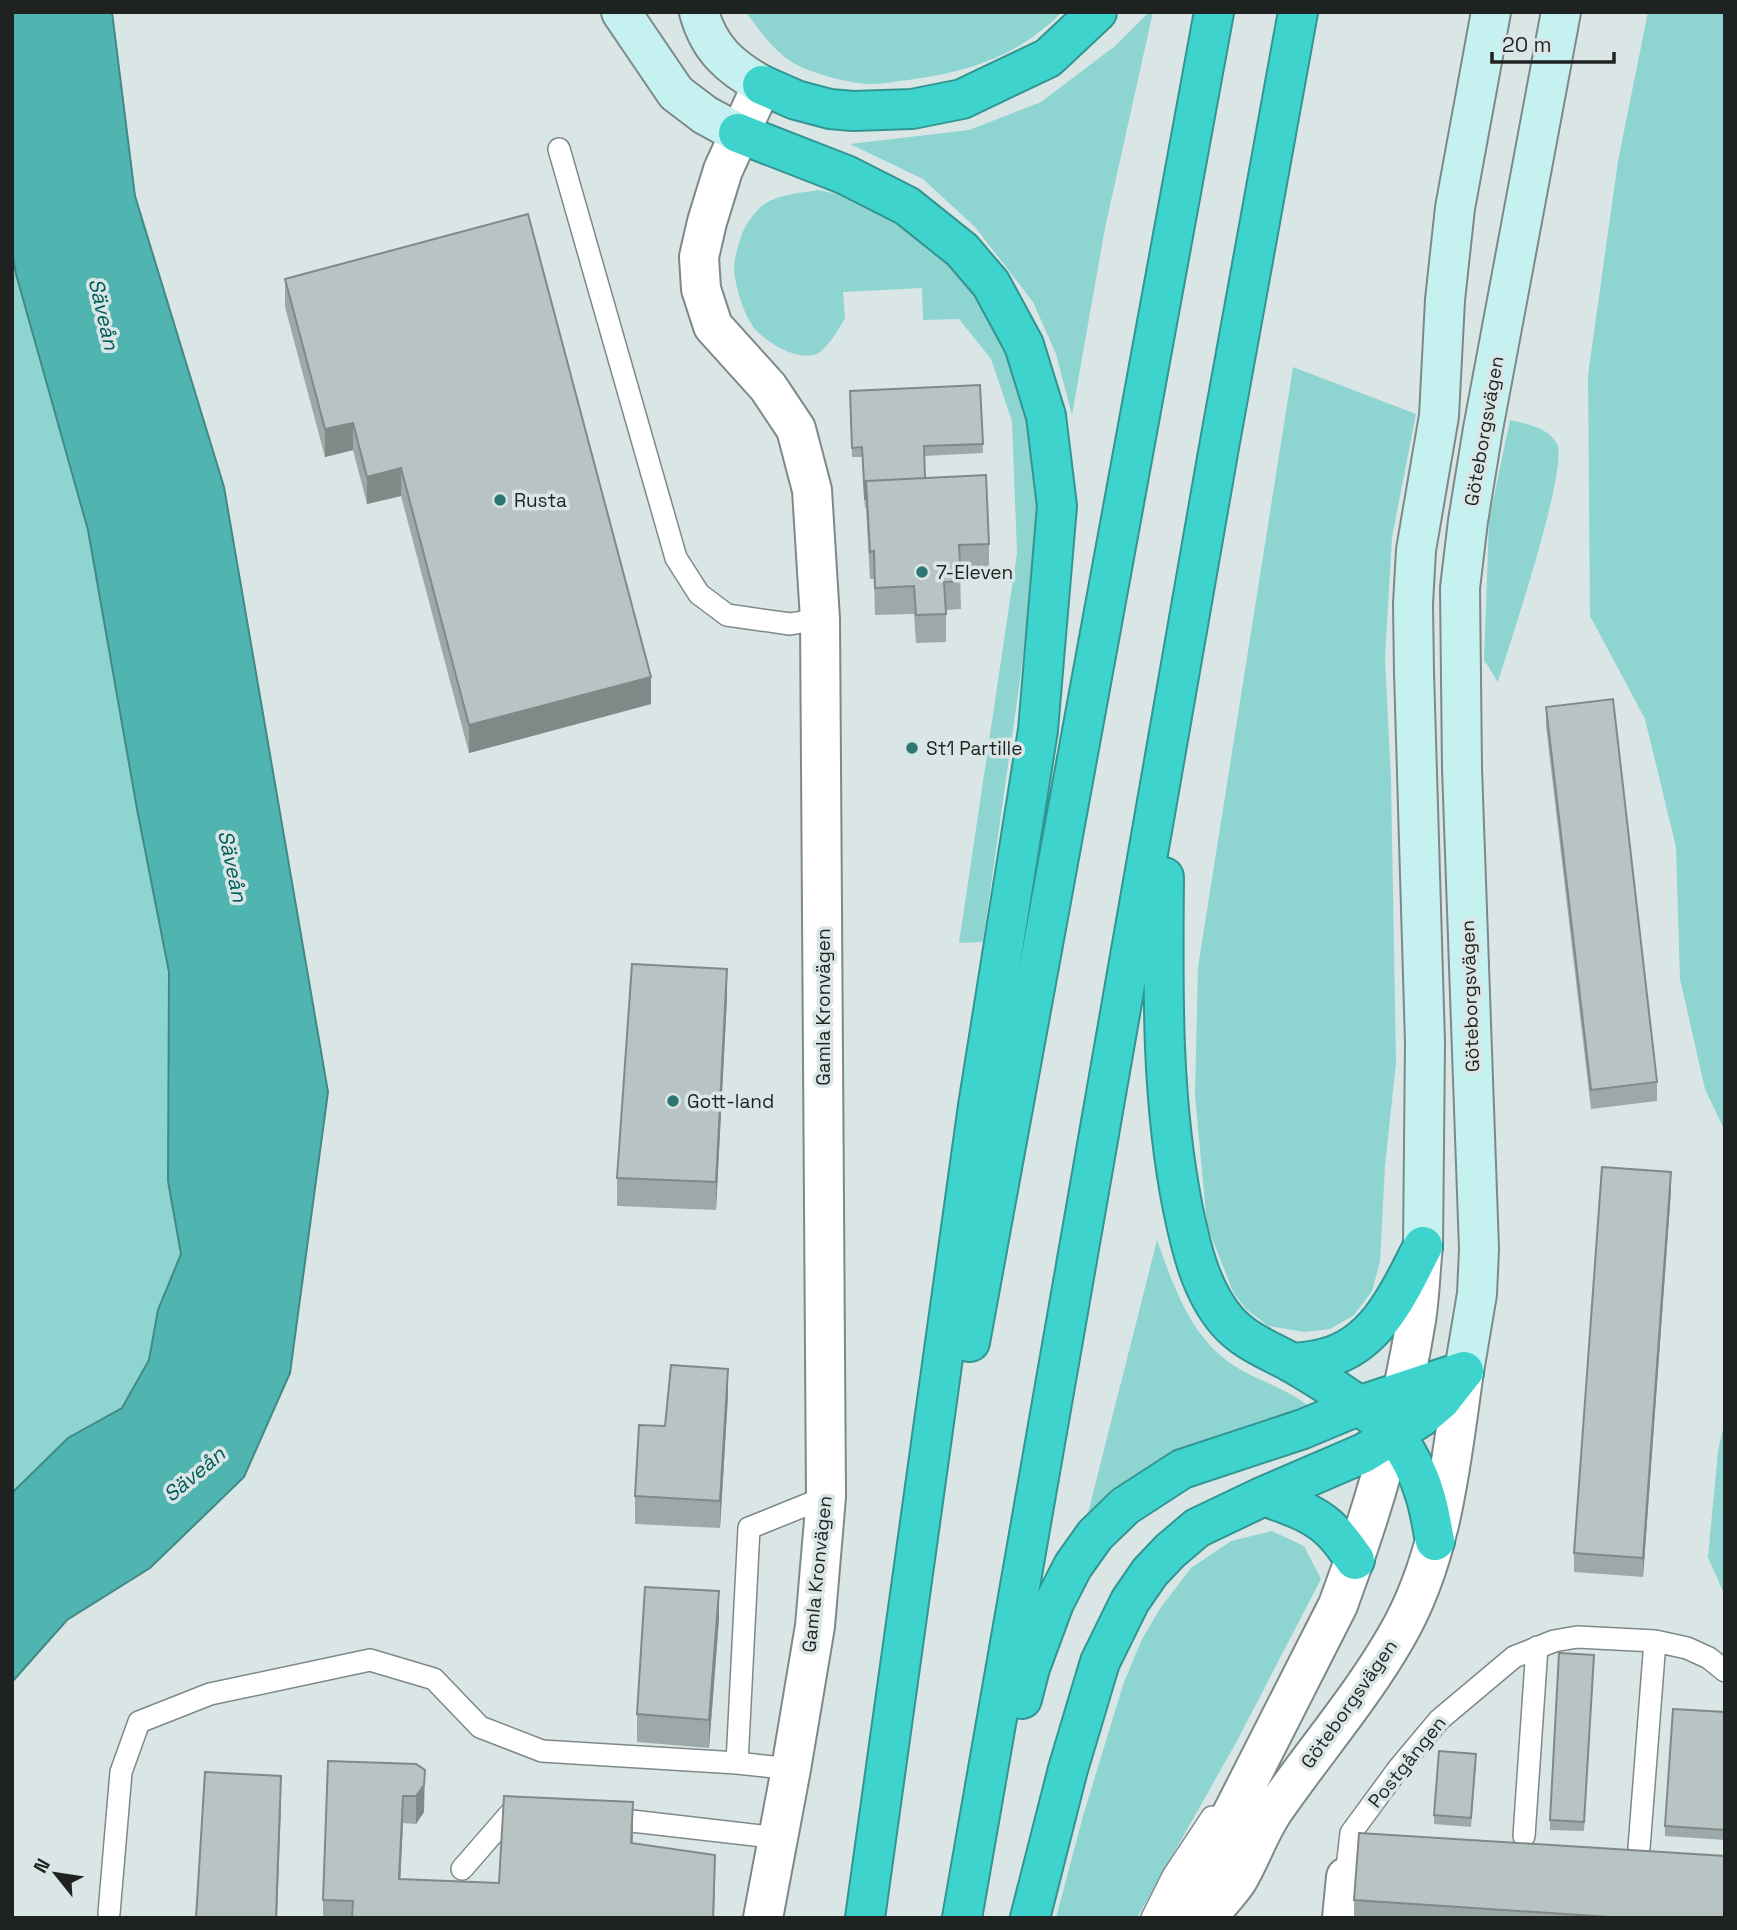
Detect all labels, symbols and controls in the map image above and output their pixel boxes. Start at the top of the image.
scale bar [1492,21,1614,65]
text: 20 m [1502,31,1552,58]
water label: Säveån [83,276,126,354]
street label: Göteborgsvägen [1458,354,1510,508]
place label: Rusta [514,488,567,513]
marker: Rusta [492,492,508,508]
place label: 7-Eleven [936,560,1013,585]
marker: 7-Eleven [914,564,930,580]
place label: St1 Partille [926,736,1022,761]
marker: St1 Partille [904,740,920,756]
water label: Säveån [212,828,254,905]
street label: Göteborgsvägen [1455,920,1485,1072]
street label: Gamla Kronvägen [811,928,836,1086]
place label: Gott-land [687,1089,774,1114]
marker: Gott-land [665,1093,681,1109]
water label: Säveån [157,1440,231,1508]
street label: Gamla Kronvägen [796,1494,838,1654]
street label: Göteborgsvägen [1295,1635,1403,1773]
street label: Postgången [1362,1711,1452,1813]
north arrow [21,1839,91,1909]
text: N [28,1854,56,1878]

